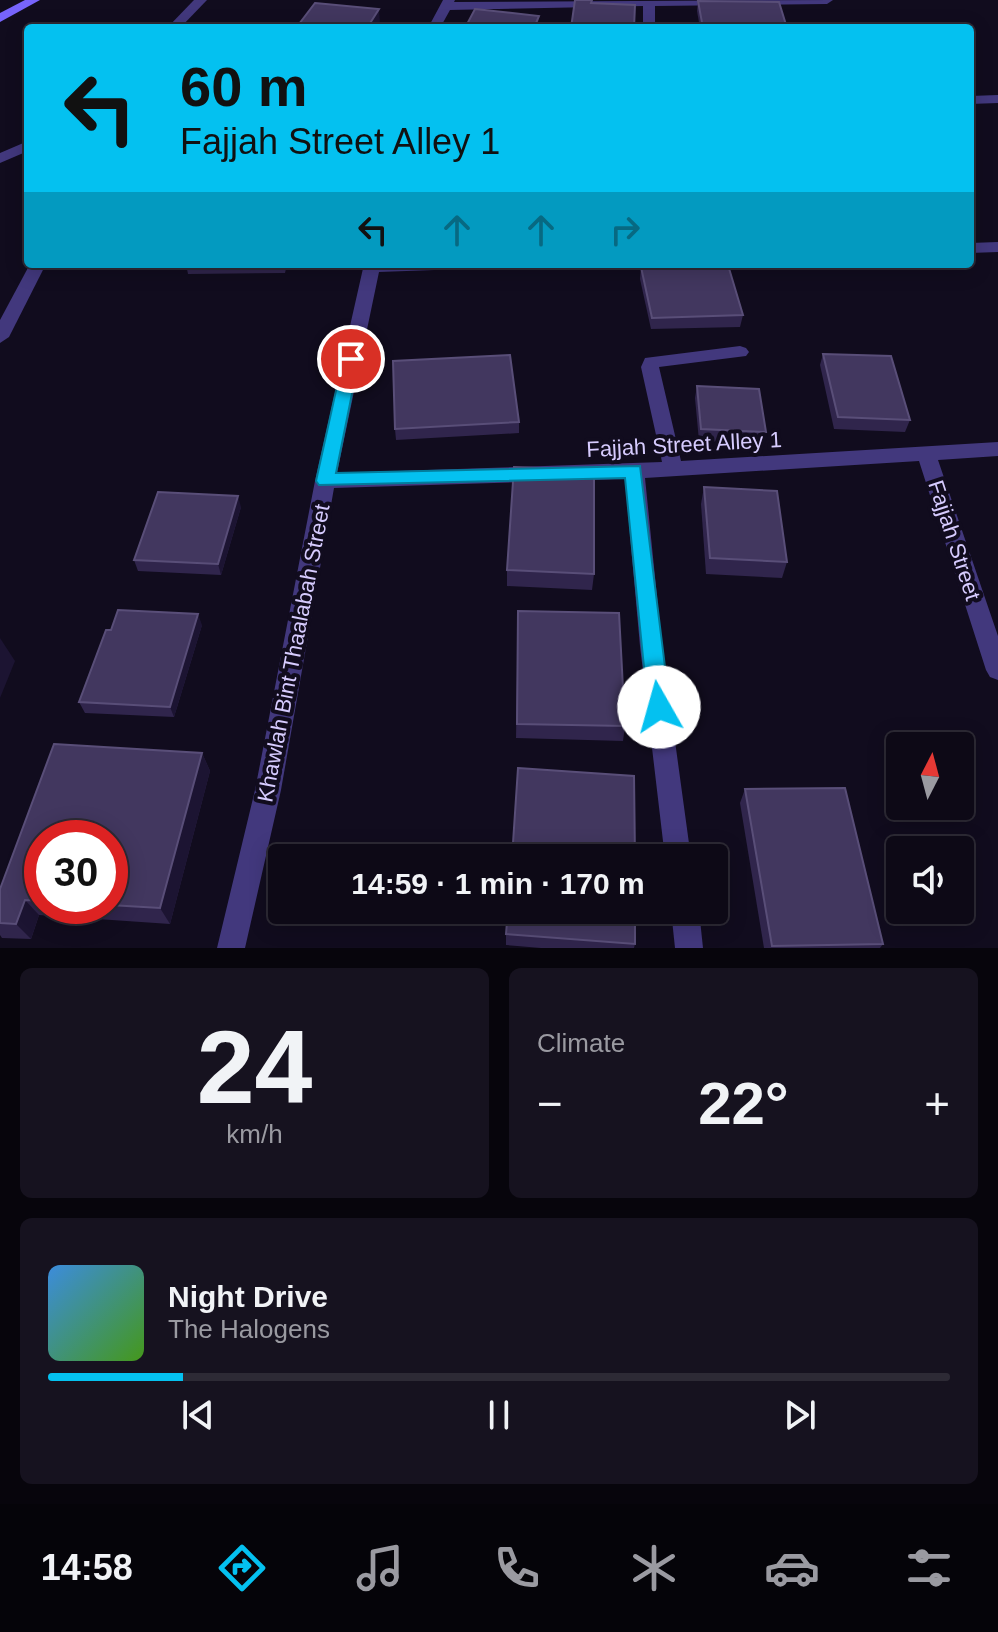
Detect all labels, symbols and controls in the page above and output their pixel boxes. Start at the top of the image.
text: 60 m [180,55,308,118]
icon: left [48,56,152,160]
text: Fajjah Street Alley 1 [180,121,500,162]
icon: left [351,208,395,252]
icon: ahead [435,208,479,252]
icon: ahead [519,208,563,252]
icon: right [603,208,647,252]
pin [317,325,385,393]
icon: arrive [329,337,373,381]
street label: Fajjah Street Alley 1 [586,427,782,462]
street label: Fajjah Street [923,477,986,603]
street label: Khawlah Bint Thaalabah Street [252,502,335,804]
position arrow [617,665,701,749]
north arrow [886,732,974,820]
map controls [886,732,974,924]
speed limit sign: 30 [24,820,128,924]
button: sound [886,836,974,924]
text: 14:59 · 1 min · 170 m [351,867,645,900]
text: 24 [197,1009,312,1125]
text: Climate [537,1028,625,1058]
text: 22° [698,1070,789,1137]
text: − [537,1079,563,1128]
text: + [924,1079,950,1128]
text: km/h [226,1119,283,1149]
text: Night Drive [168,1280,328,1313]
text: The Halogens [168,1314,330,1344]
icon: previous [176,1393,220,1437]
icon: pause [477,1393,521,1437]
icon: next [778,1393,822,1437]
icon: directions [214,1540,270,1596]
icon: music [352,1540,408,1596]
icon: phone [489,1540,545,1596]
icon: climate [626,1540,682,1596]
icon: car [764,1540,820,1596]
icon: filters [901,1540,957,1596]
text: 14:58 [41,1547,133,1588]

